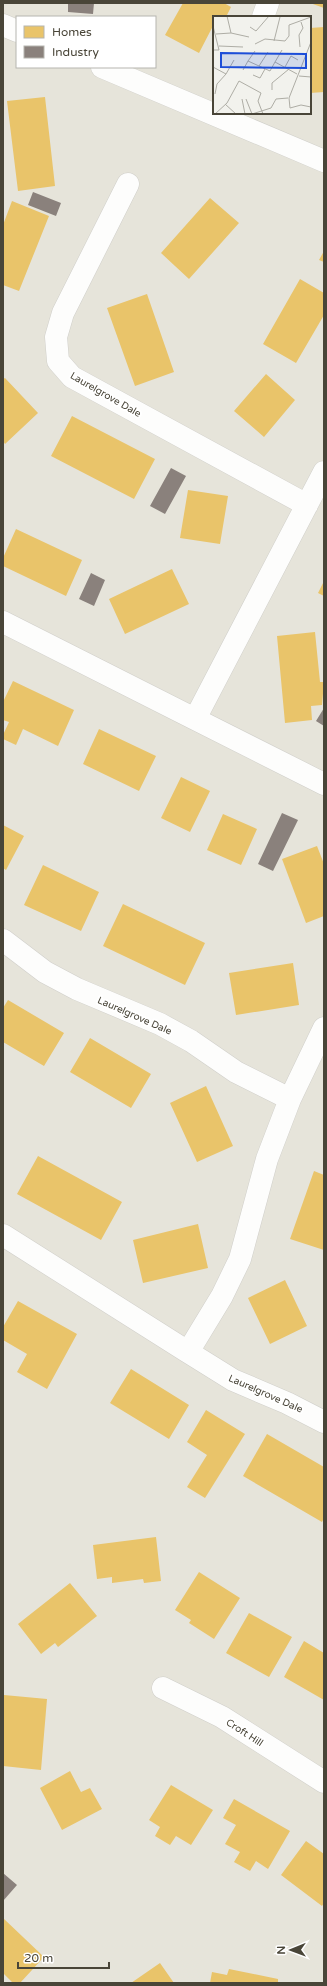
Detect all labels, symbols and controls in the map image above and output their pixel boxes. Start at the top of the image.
legend [16,16,156,68]
inset map [213,16,311,114]
text: Homes [52,25,92,39]
text: Industry [52,45,99,59]
street label: Laurelgrove Dale [68,370,143,420]
street label: Laurelgrove Dale [96,994,174,1038]
street label: Laurelgrove Dale [227,1372,305,1416]
street label: Croft Hill [224,1716,265,1749]
north arrow [271,1930,311,1970]
scale bar [18,1944,109,1970]
text: N [275,1946,288,1955]
text: 20 m [24,1951,53,1965]

